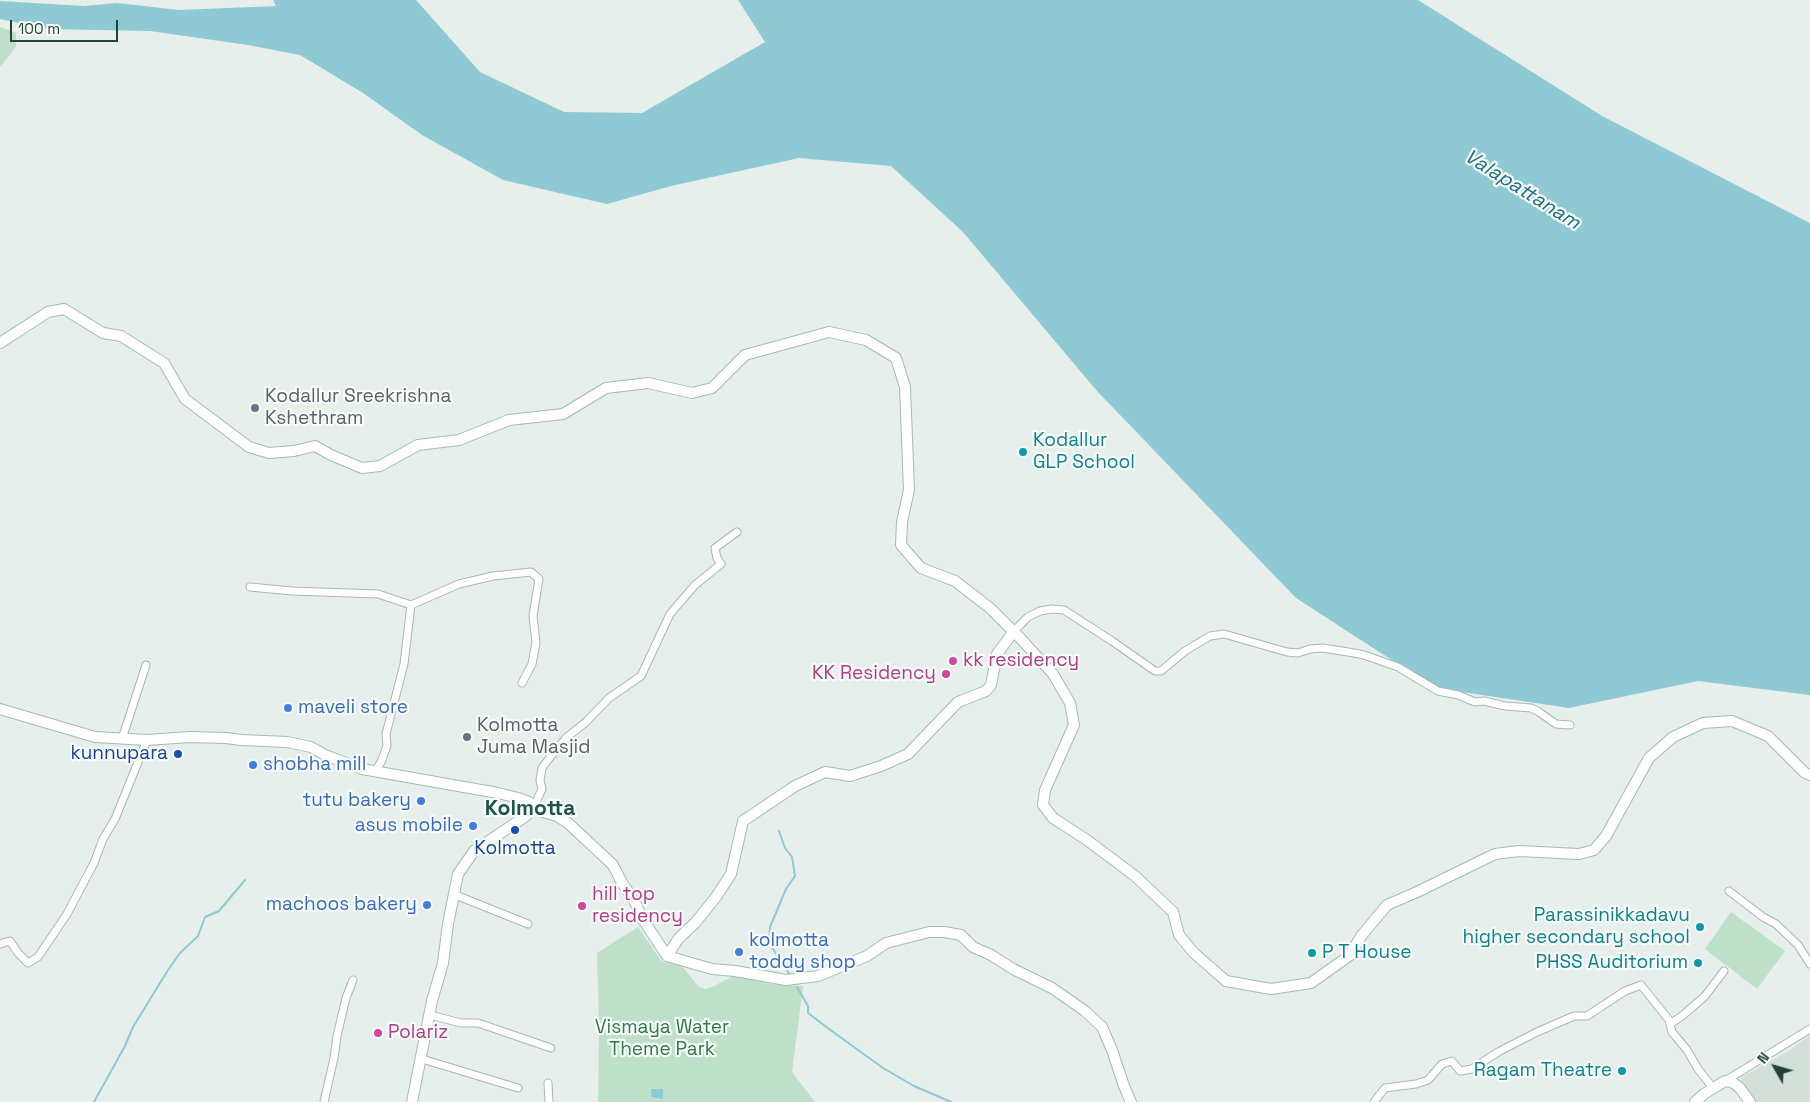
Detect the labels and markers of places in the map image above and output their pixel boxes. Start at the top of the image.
place label: Kodallur Sreekrishna Kshethram [265,386,451,430]
marker: Kodallur Sreekrishna Kshethram [249,402,261,414]
place label: Kodallur GLP School [1033,430,1135,474]
marker: Kodallur GLP School [1017,446,1029,458]
place label: kk residency [963,650,1079,672]
marker: kk residency [947,655,959,667]
place label: KK Residency [812,663,936,685]
marker: KK Residency [940,668,952,680]
place label: maveli store [298,697,408,719]
marker: maveli store [282,702,294,714]
place label: Kolmotta Juma Masjid [477,715,590,759]
marker: Kolmotta Juma Masjid [461,731,473,743]
place label: kunnupara [70,743,168,765]
marker: kunnupara [172,748,184,760]
place label: shobha mill [263,754,366,776]
marker: shobha mill [247,759,259,771]
place label: tutu bakery [302,790,411,812]
marker: tutu bakery [415,795,427,807]
place label: asus mobile [355,815,463,837]
marker: asus mobile [467,820,479,832]
marker: Kolmotta [509,824,521,836]
place label: Kolmotta [474,838,556,860]
place label: hill top residency [592,884,683,928]
place label: machoos bakery [266,894,417,916]
marker: machoos bakery [421,899,433,911]
marker: hill top residency [576,900,588,912]
place label: Parassinikkadavu higher secondary school [1463,905,1690,949]
marker: Parassinikkadavu higher secondary school [1694,921,1706,933]
place label: kolmotta toddy shop [749,930,856,974]
place label: P T House [1322,942,1411,964]
marker: kolmotta toddy shop [733,946,745,958]
marker: P T House [1306,947,1318,959]
place label: PHSS Auditorium [1536,952,1688,974]
marker: PHSS Auditorium [1692,957,1704,969]
place label: Polariz [388,1022,448,1044]
marker: Polariz [372,1027,384,1039]
place label: Ragam Theatre [1474,1060,1612,1082]
marker: Ragam Theatre [1616,1065,1628,1077]

